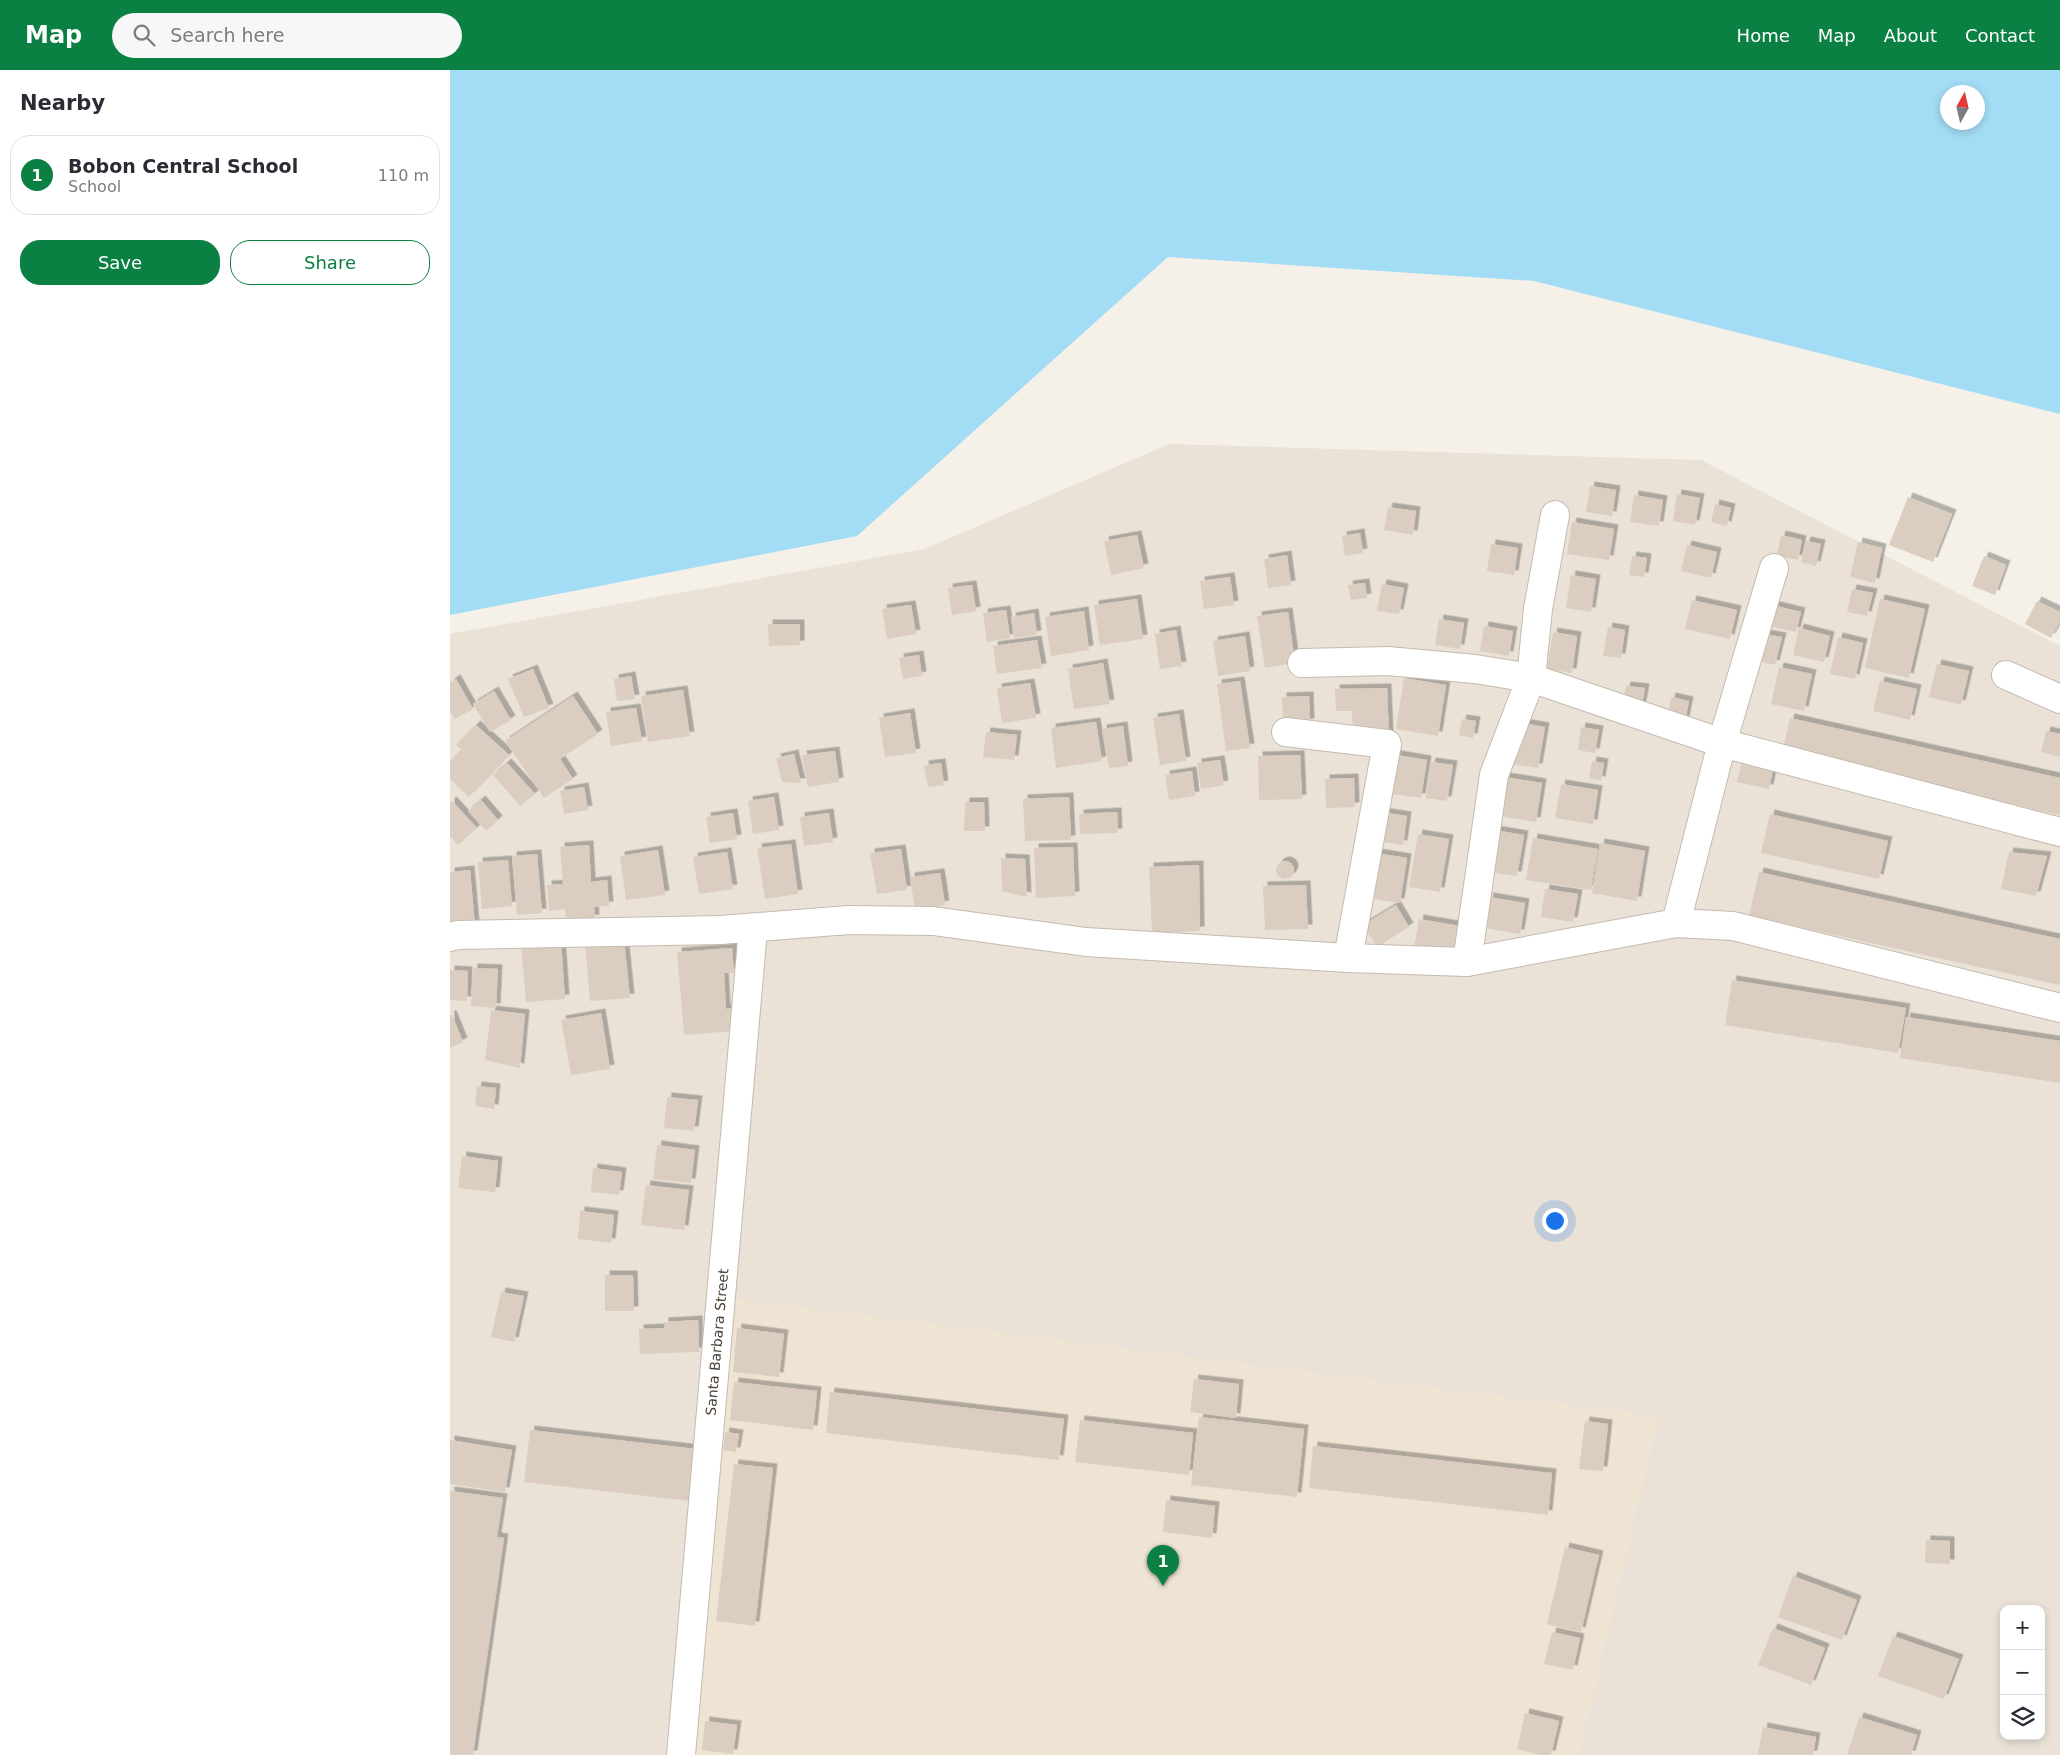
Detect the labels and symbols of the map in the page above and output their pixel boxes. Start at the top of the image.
north arrow [1940,85,1985,130]
your location [1542,1208,1568,1234]
street label: Santa Barbara Street [703,1267,731,1416]
pin: 1 [1147,1545,1179,1586]

